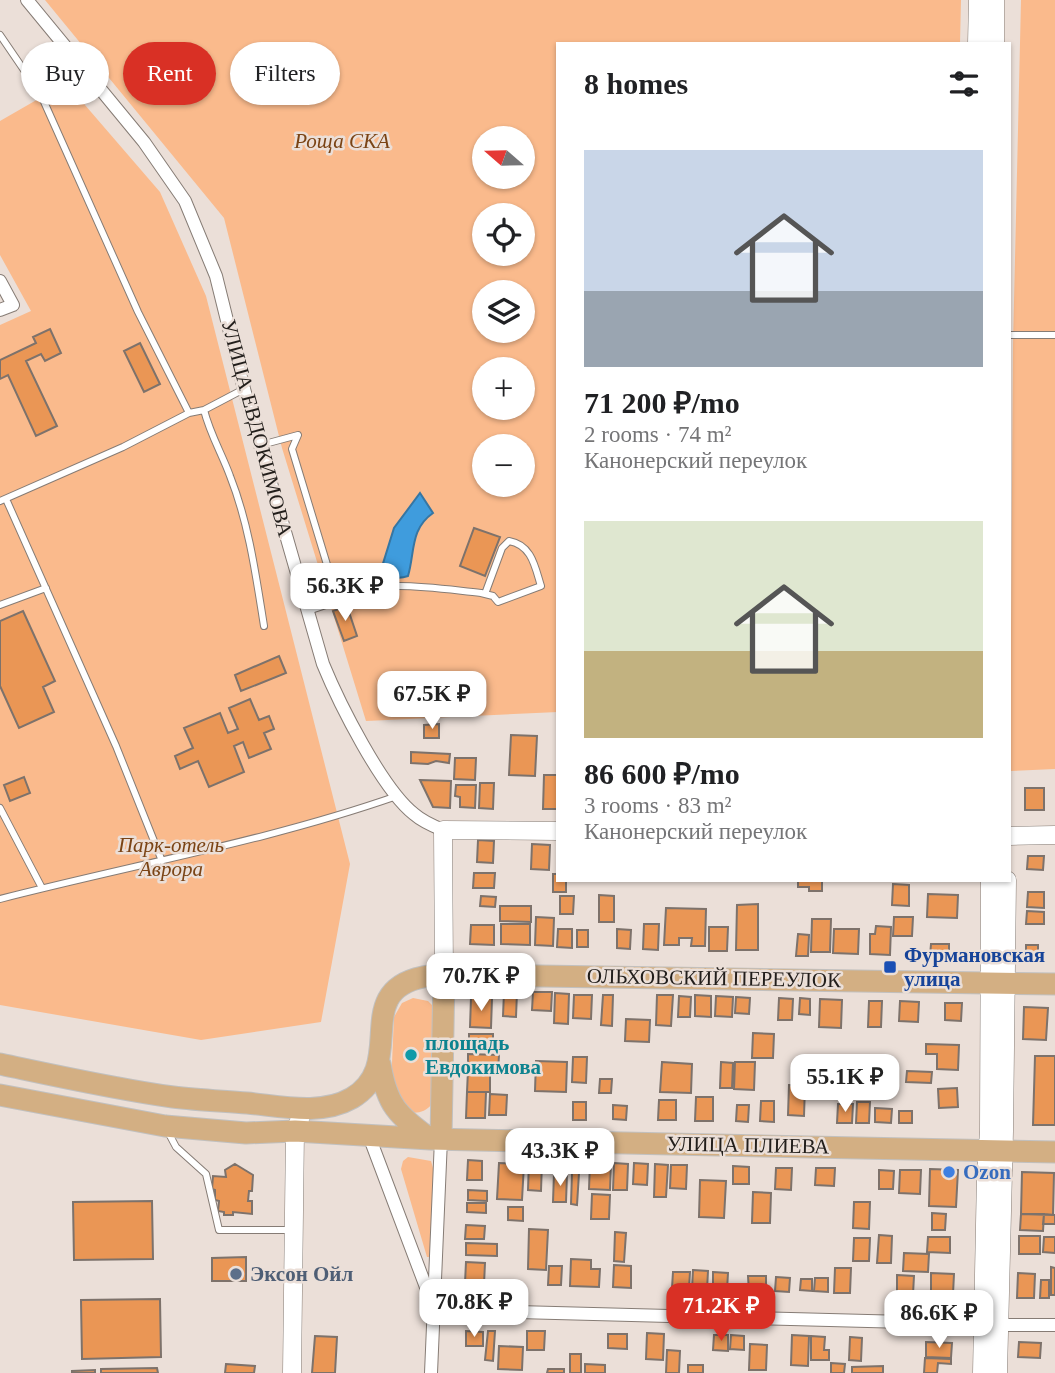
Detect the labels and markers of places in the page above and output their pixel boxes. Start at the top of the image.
pin: 56.3K ₽ [280,564,410,623]
pin: 67.5K ₽ [367,672,497,731]
place label: Фурмановская улица [904,943,1045,991]
pin: 70.7K ₽ [416,954,546,1013]
marker: Фурмановская улица [882,959,898,975]
place label: площадь Евдокимова [425,1031,541,1079]
marker: площадь Евдокимова [403,1047,419,1063]
pin: 55.1K ₽ [780,1054,910,1114]
pin: 43.3K ₽ [495,1128,625,1188]
place label: Ozon [963,1160,1011,1184]
marker: Ozon [941,1164,957,1180]
place label: Эксон Ойл [250,1262,353,1286]
marker: Эксон Ойл [228,1266,244,1282]
pin: 70.8K ₽ [409,1280,539,1339]
pin: 71.2K ₽ [656,1284,786,1343]
pin: 86.6K ₽ [874,1290,1004,1350]

